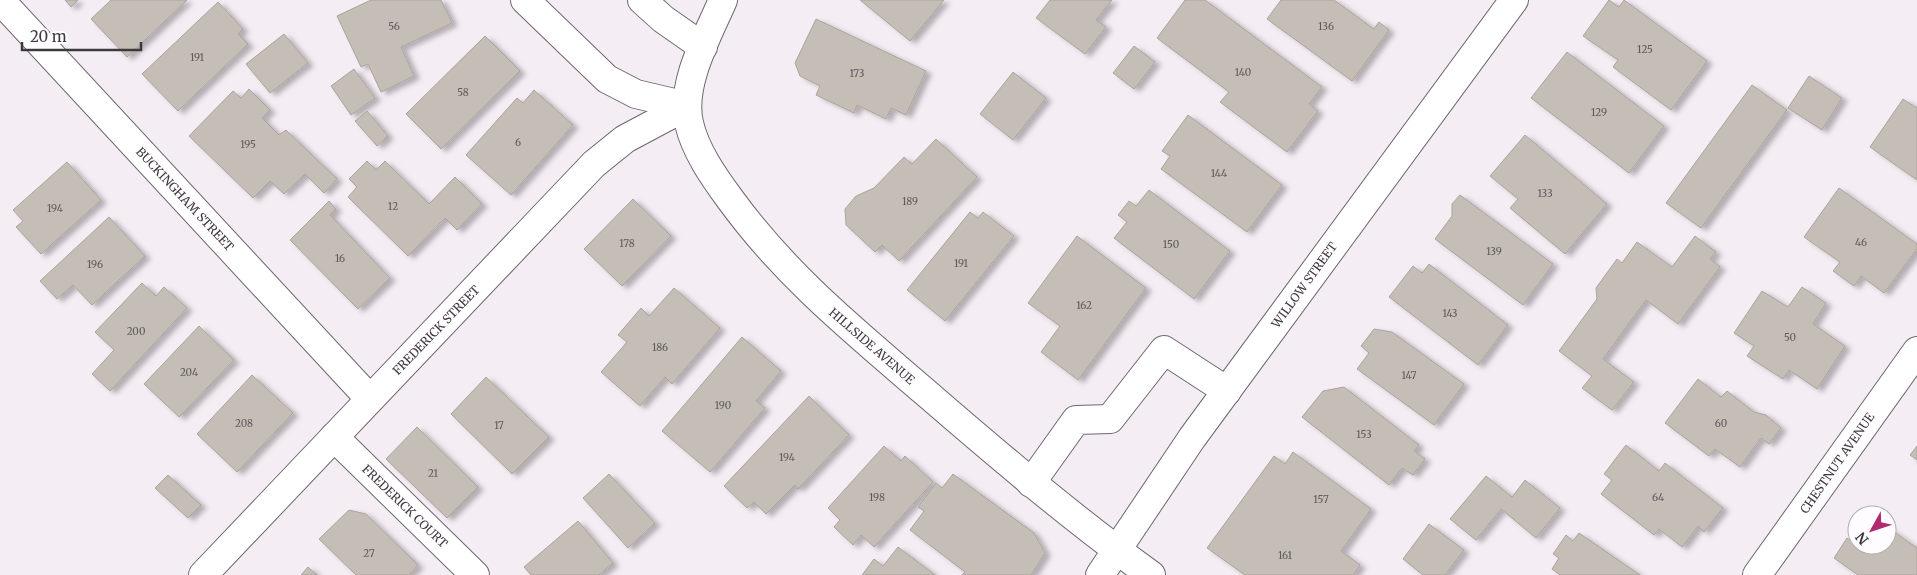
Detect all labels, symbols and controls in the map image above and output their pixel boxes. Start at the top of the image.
scale bar [22,20,141,52]
house number: 56 [388,20,400,33]
house number: 136 [1318,20,1334,33]
text: 20 m [30,27,67,46]
house number: 125 [1637,43,1653,56]
house number: 191 [190,51,205,64]
house number: 140 [1235,66,1251,79]
house number: 173 [849,67,865,80]
house number: 58 [457,86,469,99]
house number: 129 [1591,106,1607,119]
house number: 6 [515,136,521,149]
house number: 195 [240,138,256,151]
street label: BUCKINGHAM STREET [133,144,237,254]
house number: 144 [1211,167,1227,180]
house number: 133 [1537,187,1553,200]
house number: 189 [902,195,918,208]
house number: 12 [388,200,398,213]
house number: 194 [47,202,63,215]
house number: 46 [1855,236,1867,249]
house number: 178 [619,237,635,250]
house number: 150 [1163,238,1179,251]
street label: WILLOW STREET [1267,239,1340,331]
house number: 139 [1486,245,1502,258]
house number: 16 [335,252,345,265]
house number: 191 [954,257,969,270]
house number: 196 [87,258,103,271]
street label: FREDERICK STREET [389,282,483,378]
house number: 162 [1076,299,1092,312]
street label: HILLSIDE AVENUE [826,305,918,388]
house number: 143 [1443,307,1458,320]
house number: 200 [127,325,145,338]
house number: 50 [1784,331,1796,344]
house number: 186 [652,341,668,354]
house number: 204 [180,366,198,379]
house number: 147 [1402,369,1417,382]
house number: 190 [715,399,731,412]
street label: CHESTNUT AVENUE [1797,409,1878,516]
house number: 208 [235,417,253,430]
house number: 60 [1715,417,1727,430]
house number: 17 [494,419,504,432]
house number: 153 [1356,428,1372,441]
house number: 194 [779,451,795,464]
street label: FREDERICK COURT [359,461,451,551]
house number: 21 [428,467,439,480]
house number: 198 [869,491,885,504]
house number: 64 [1652,491,1664,504]
house number: 157 [1313,493,1329,506]
north arrow [1847,505,1897,555]
text: N [1852,528,1872,548]
house number: 27 [363,547,375,560]
house number: 161 [1278,549,1292,562]

